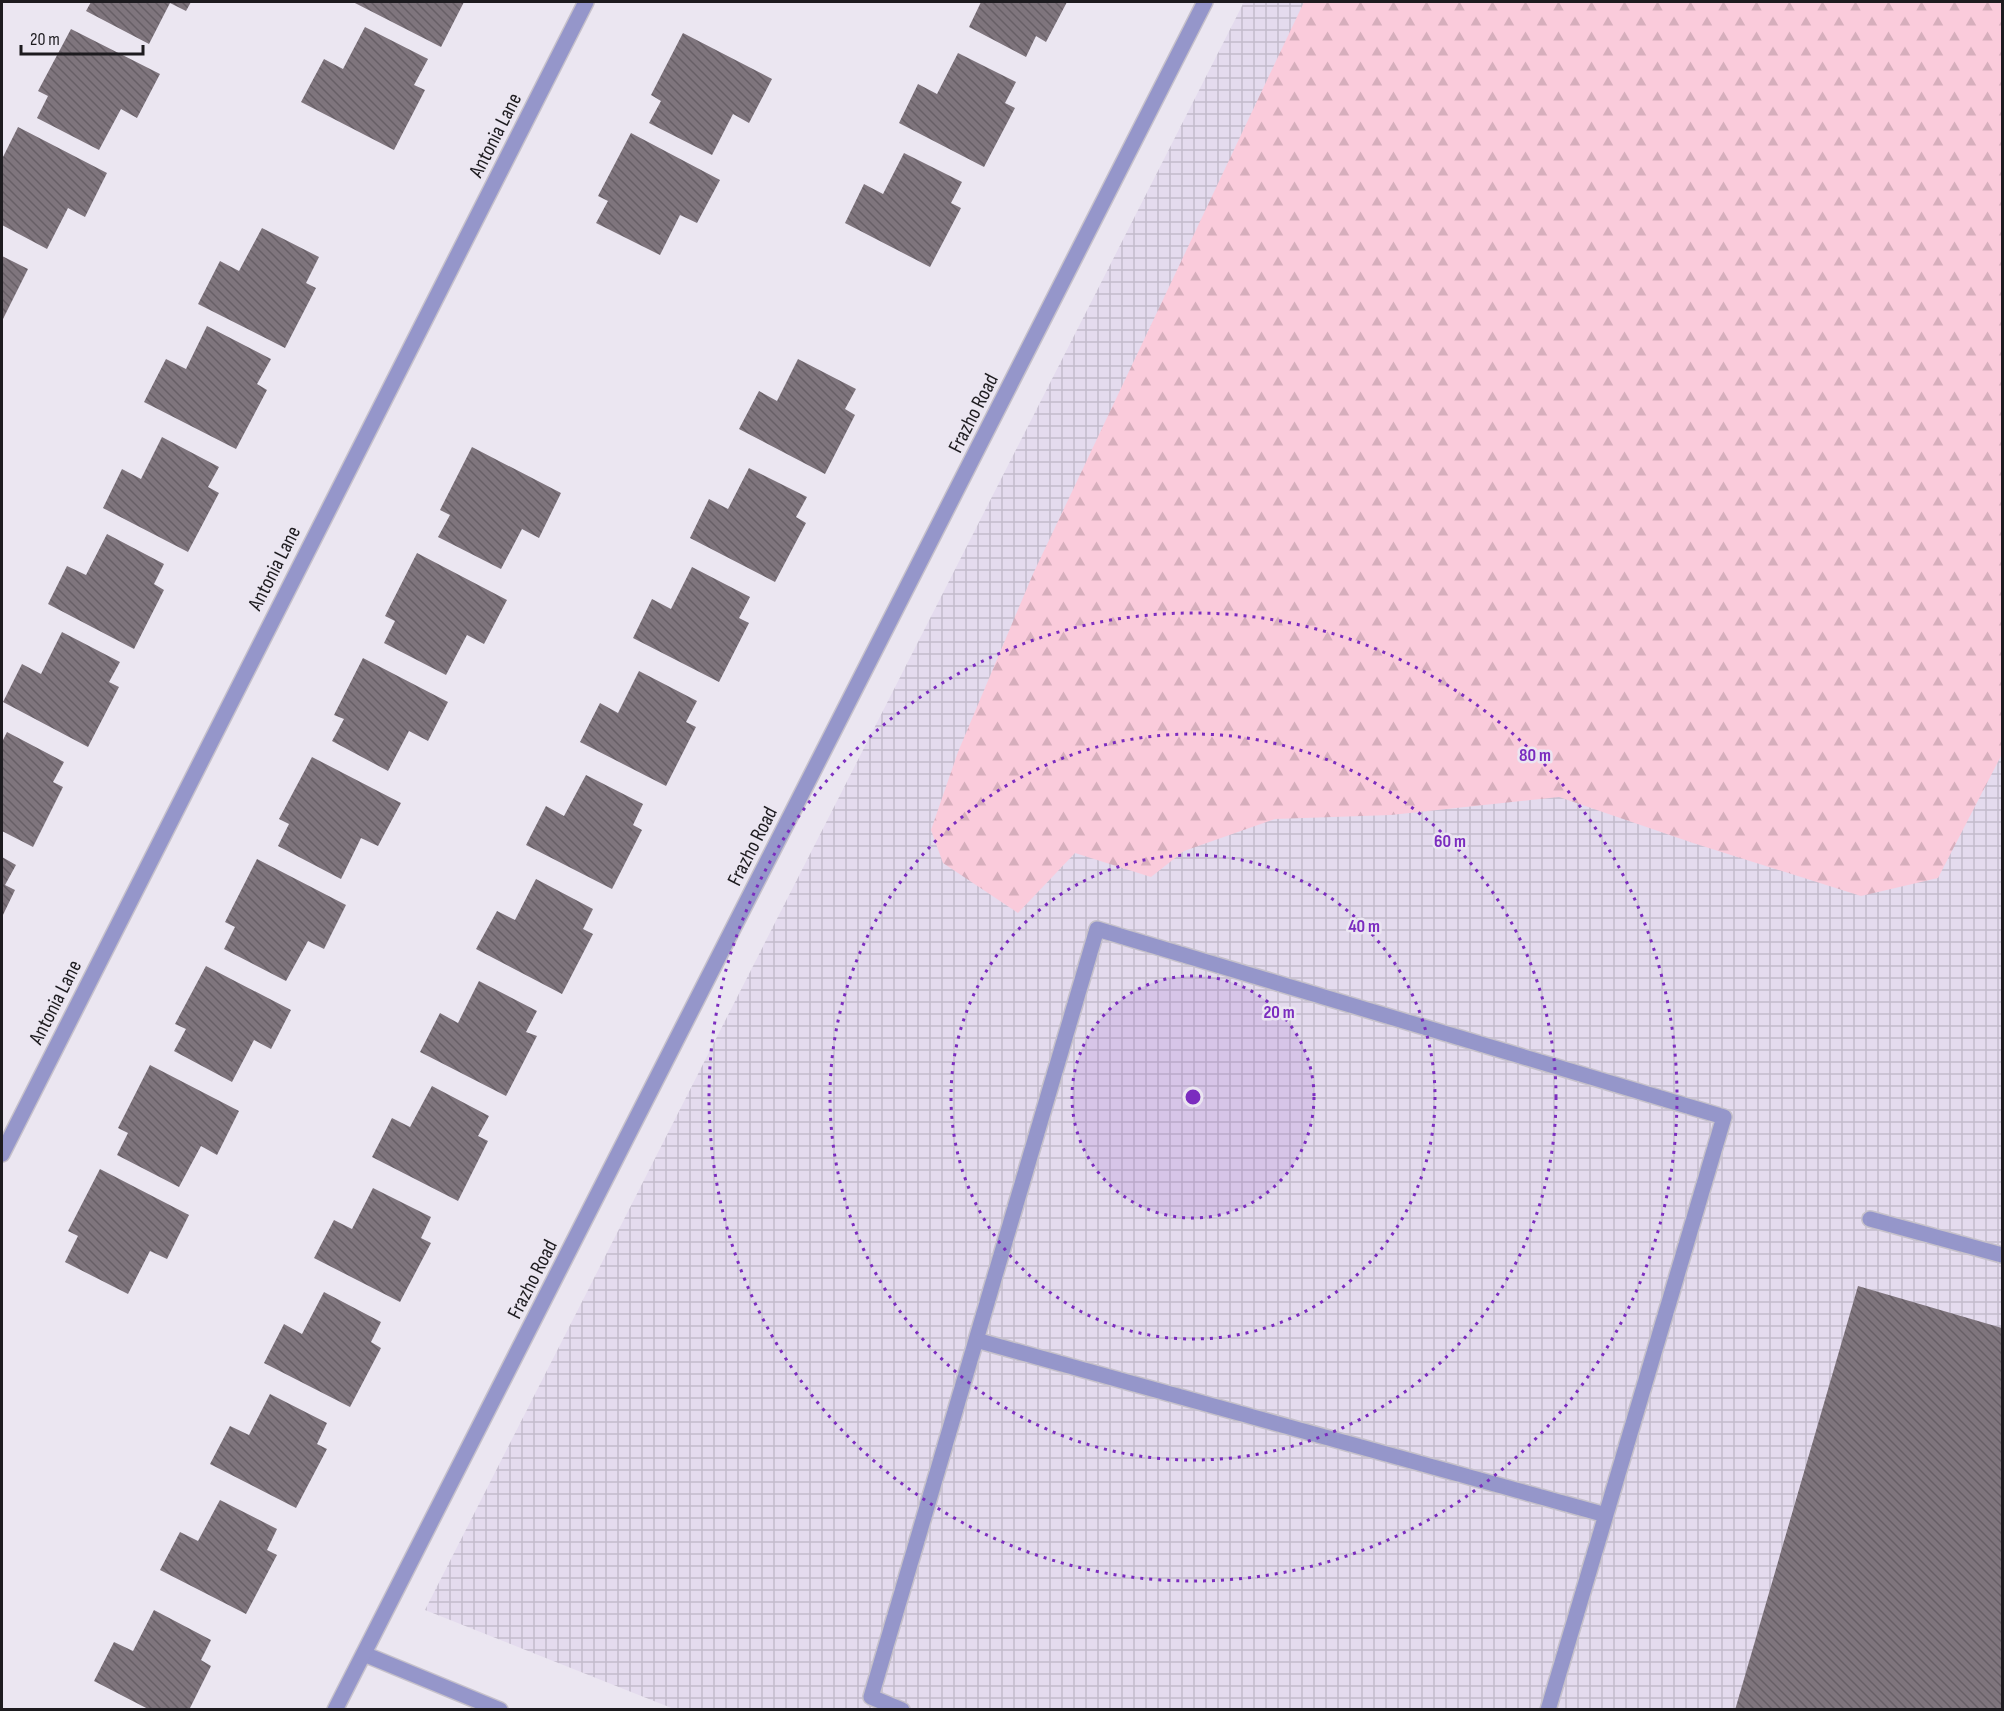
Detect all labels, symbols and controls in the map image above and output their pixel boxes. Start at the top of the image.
scale bar [21,18,142,56]
text: 20 m [30,29,60,50]
street label: Antonia Lane [463,89,527,182]
street label: Frazho Road [943,370,1004,457]
street label: Antonia Lane [242,522,306,615]
text: 80 m [1519,745,1551,766]
street label: Frazho Road [722,803,783,890]
text: 60 m [1434,831,1466,852]
text: 40 m [1348,916,1380,937]
street label: Antonia Lane [23,956,87,1049]
text: 20 m [1263,1002,1295,1023]
centre of rings [1183,1087,1203,1107]
street label: Frazho Road [502,1236,563,1323]

